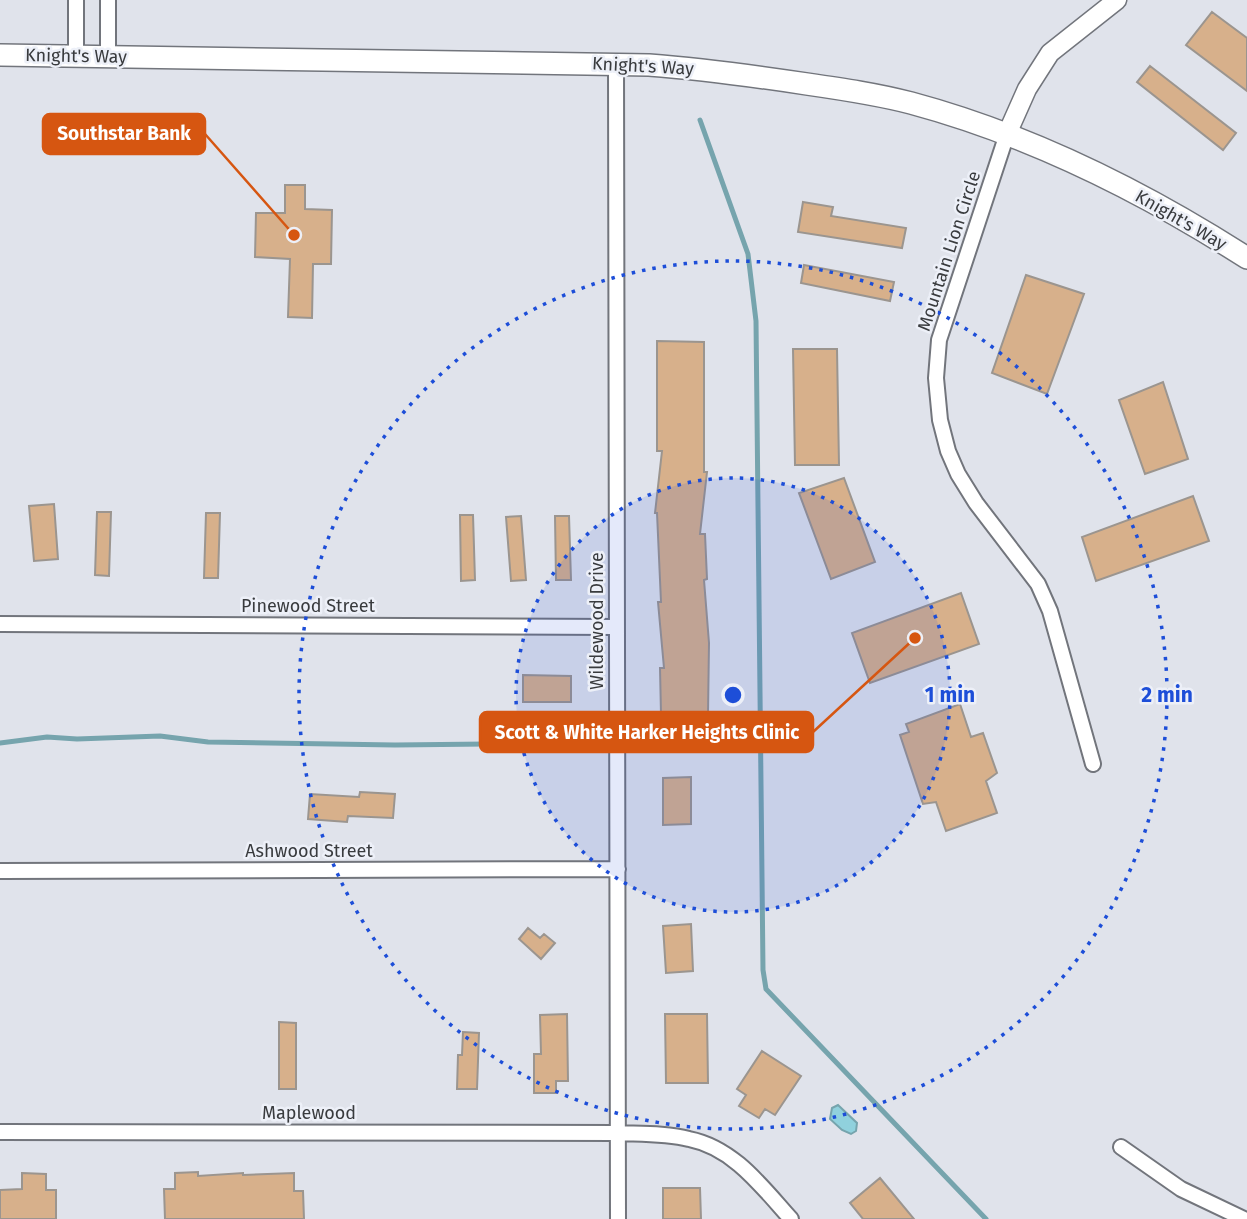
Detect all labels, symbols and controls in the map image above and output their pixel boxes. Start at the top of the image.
street label: Knight's Way [25,44,127,68]
street label: Knight's Way [591,52,695,80]
callout: Southstar Bank [43,114,205,154]
text: Southstar Bank [57,122,191,145]
street label: Mountain Lion Circle [913,168,985,334]
street label: Knight's Way [1131,185,1231,255]
street label: Wildewood Drive [586,552,608,690]
street label: Pinewood Street [241,595,376,617]
text: 1 min [925,682,975,708]
text: 2 min [1141,682,1193,708]
centre of rings [721,683,745,707]
callout: Scott & White Harker Heights Clinic [480,712,813,752]
text: Scott & White Harker Heights Clinic [495,721,799,744]
street label: Ashwood Street [245,840,373,862]
street label: Maplewood [262,1102,356,1124]

